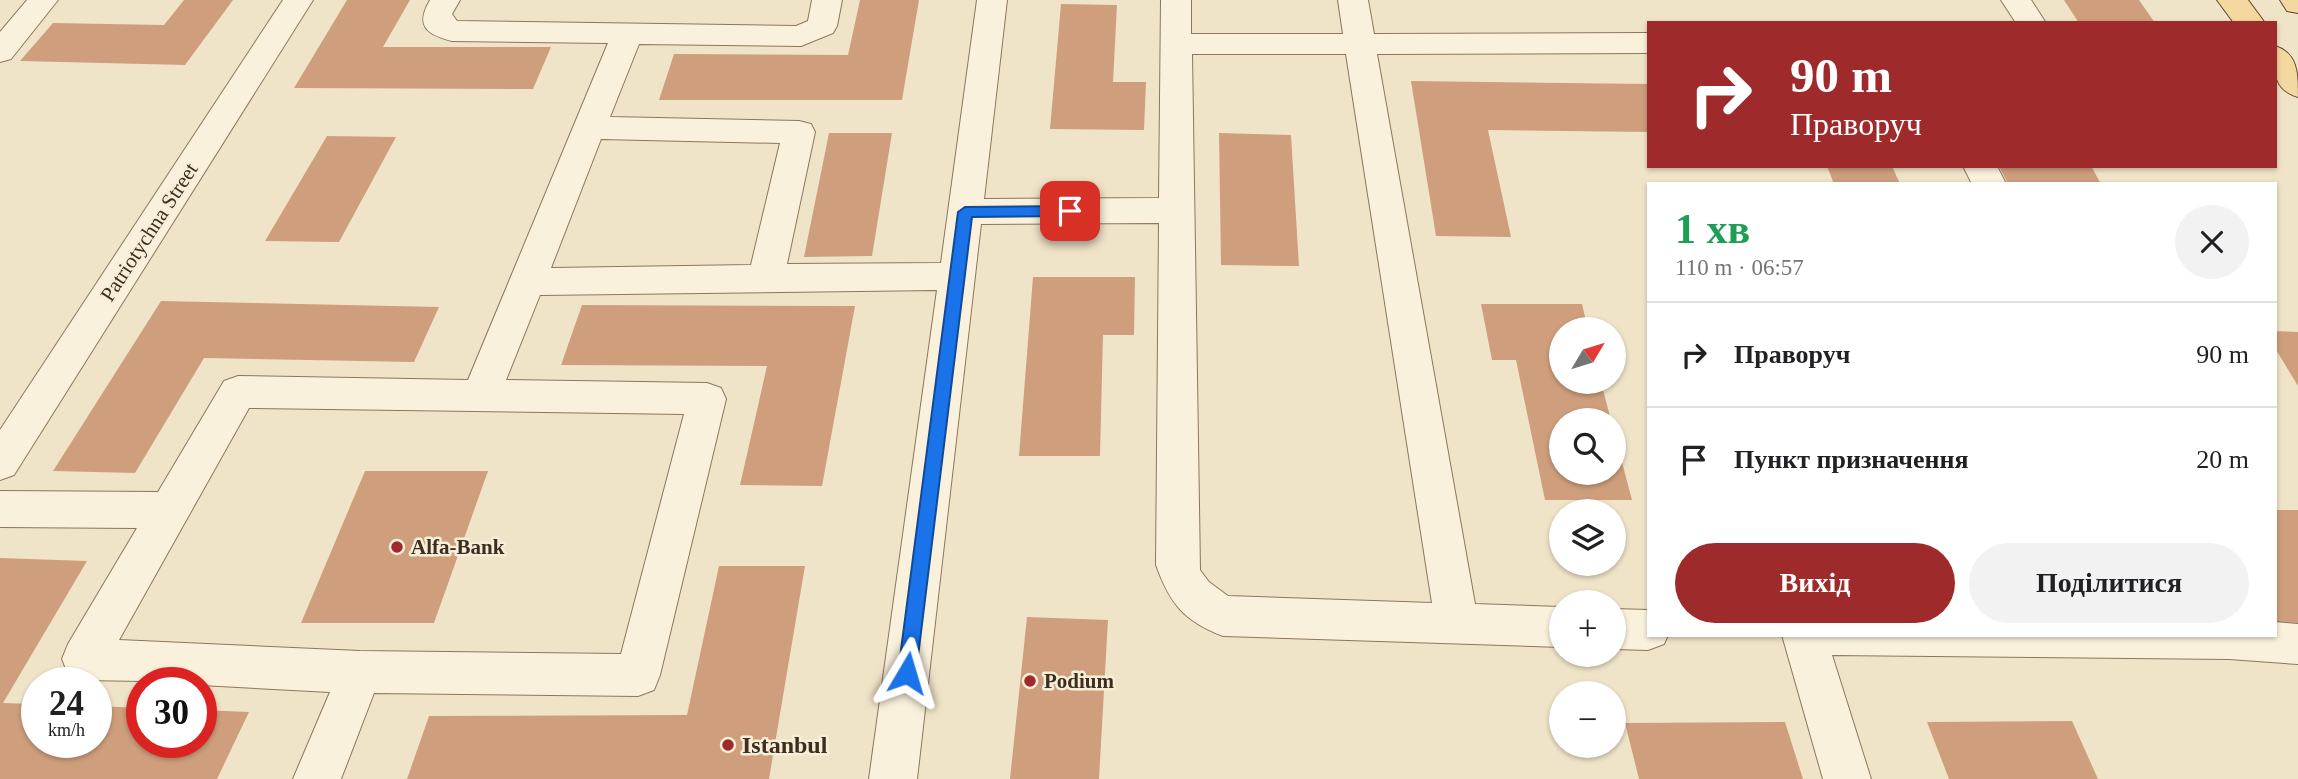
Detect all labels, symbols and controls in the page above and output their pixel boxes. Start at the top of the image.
text: 90 m [1790,48,1892,103]
icon: right [1675,49,1766,140]
text: Праворуч [1790,106,1922,142]
street label: Patriotychna Street [95,158,203,306]
pin [1040,181,1100,241]
icon: arrive [1051,192,1089,230]
button: close [2175,205,2249,279]
text: 1 хв [1675,206,1750,252]
text: 110 m · 06:57 [1675,255,1804,280]
north arrow [1549,317,1626,394]
map controls [1549,317,1626,758]
icon: right [1675,336,1713,374]
text: Праворуч [1734,340,1850,369]
text: 90 m [2196,340,2249,369]
button: search [1549,408,1626,485]
icon: arrive [1675,441,1713,479]
text: Пункт призначення [1734,445,1969,474]
text: 20 m [2196,445,2249,474]
button: layers [1549,499,1626,576]
place label: Alfa-Bank [411,535,505,559]
marker: Alfa-Bank [389,539,405,555]
button: Вихід [1675,543,1955,623]
button: Поділитися [1969,543,2249,623]
button: + [1549,590,1626,667]
position arrow [870,636,944,710]
speed limit sign: 30 [126,667,217,758]
place label: Podium [1044,669,1115,693]
marker: Podium [1022,673,1038,689]
button: − [1549,681,1626,758]
text: 24 [49,684,84,723]
text: km/h [48,720,85,740]
place label: Istanbul [742,732,828,758]
marker: Istanbul [720,737,736,753]

